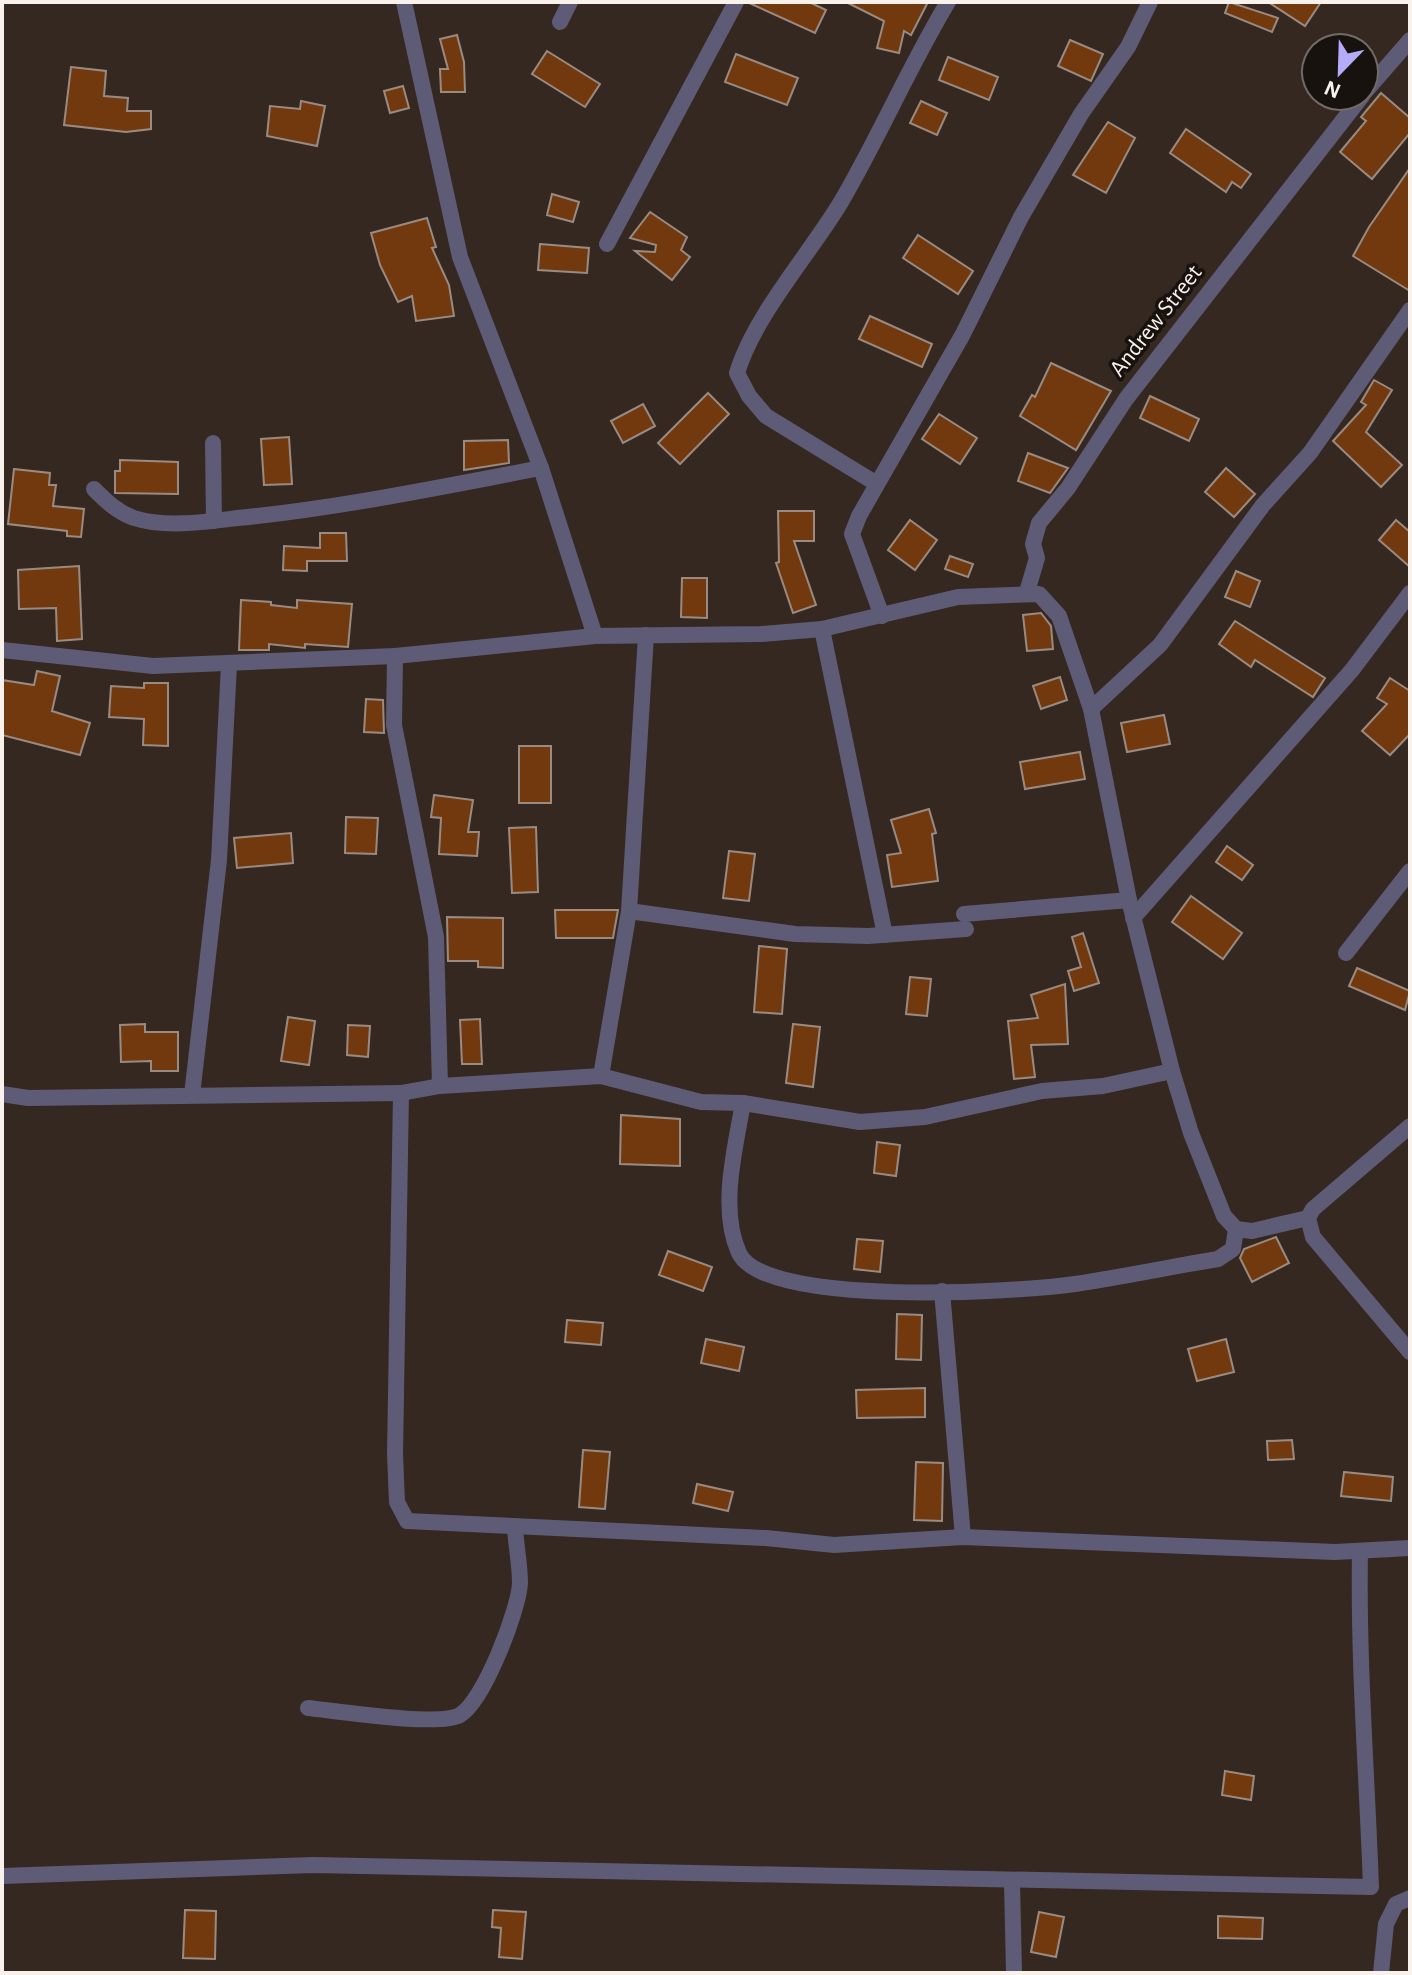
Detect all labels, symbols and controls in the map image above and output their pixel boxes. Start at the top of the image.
north arrow [1300,32,1380,112]
text: N [1321,76,1344,103]
street label: Andrew Street [1105,261,1207,381]

